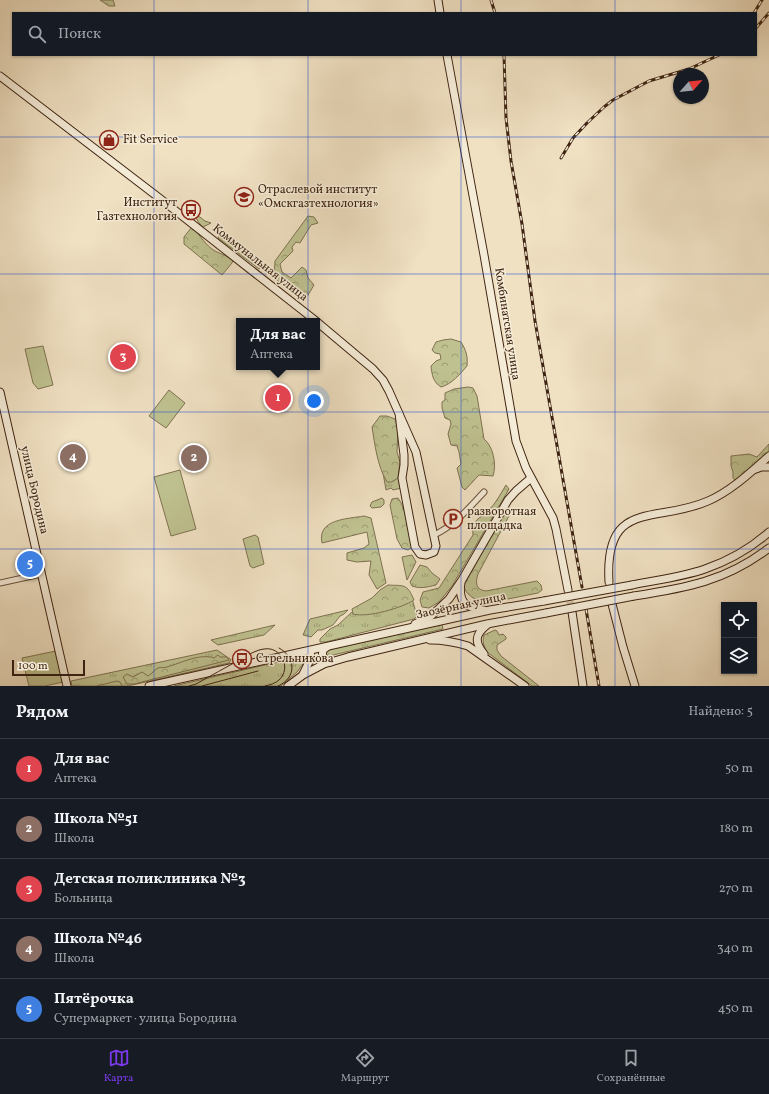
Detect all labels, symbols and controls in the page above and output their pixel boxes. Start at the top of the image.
search box [12,12,757,56]
icon: search [26,23,48,45]
text: Поиск [58,24,101,45]
north arrow [673,68,709,104]
shop icon: Fit Service [98,129,120,151]
place label: Fit Service [123,132,178,148]
place label: Отраслевой институт «Омскгазтехнология» [258,182,379,212]
school or university icon: Отраслевой институт «Омскгазтехнология» [233,186,255,208]
place label: Институт Газтехнология [97,195,177,225]
bus stop icon: Институт Газтехнология [180,199,202,221]
street label: Коммунальная улица [209,221,311,305]
street label: Комбинатская улица [490,266,524,382]
popup [236,318,320,370]
text: Для вас [250,325,306,346]
pin: 3 [110,342,136,372]
text: Аптека [250,346,293,364]
pin: 1 [265,383,291,413]
your location [304,391,324,411]
pin: 4 [60,442,86,472]
pin: 2 [181,443,207,473]
street label: улица Бородина [16,444,52,536]
place label: разворотная площадка [467,504,536,534]
parking icon: разворотная площадка [442,508,464,530]
pin: 5 [17,549,43,579]
street label: Заозёрная улица [414,589,508,623]
map controls [721,602,757,674]
button: locate [721,602,757,638]
button: layers [721,638,757,674]
bus stop icon: Стрельникова [231,648,253,670]
place label: Стрельникова [256,651,334,667]
scale bar [12,658,85,677]
text: 100 m [18,659,48,674]
text: Рядом [16,701,69,724]
text: Найдено: 5 [689,703,753,721]
text: Для вас [54,749,110,770]
text: 1 [26,760,32,778]
text: 50 m [725,760,753,778]
text: Аптека [54,770,97,788]
text: Школа №51 [54,809,138,830]
text: 2 [26,820,32,838]
text: 180 m [719,820,753,838]
text: Школа [54,830,94,848]
text: Детская поликлиника №3 [54,869,246,890]
text: 3 [26,880,32,898]
text: 270 m [719,880,753,898]
text: Больница [54,890,113,908]
text: Школа №46 [54,929,142,950]
text: 4 [25,940,33,958]
text: 340 m [717,940,753,958]
text: Школа [54,950,94,968]
text: Пятёрочка [54,989,134,1010]
text: 5 [26,1000,32,1018]
text: 450 m [718,1000,753,1018]
text: Супермаркет · улица Бородина [54,1010,237,1028]
tab: Карта [104,1047,134,1086]
tab: Маршрут [341,1047,389,1086]
tab: Сохранённые [597,1047,665,1086]

